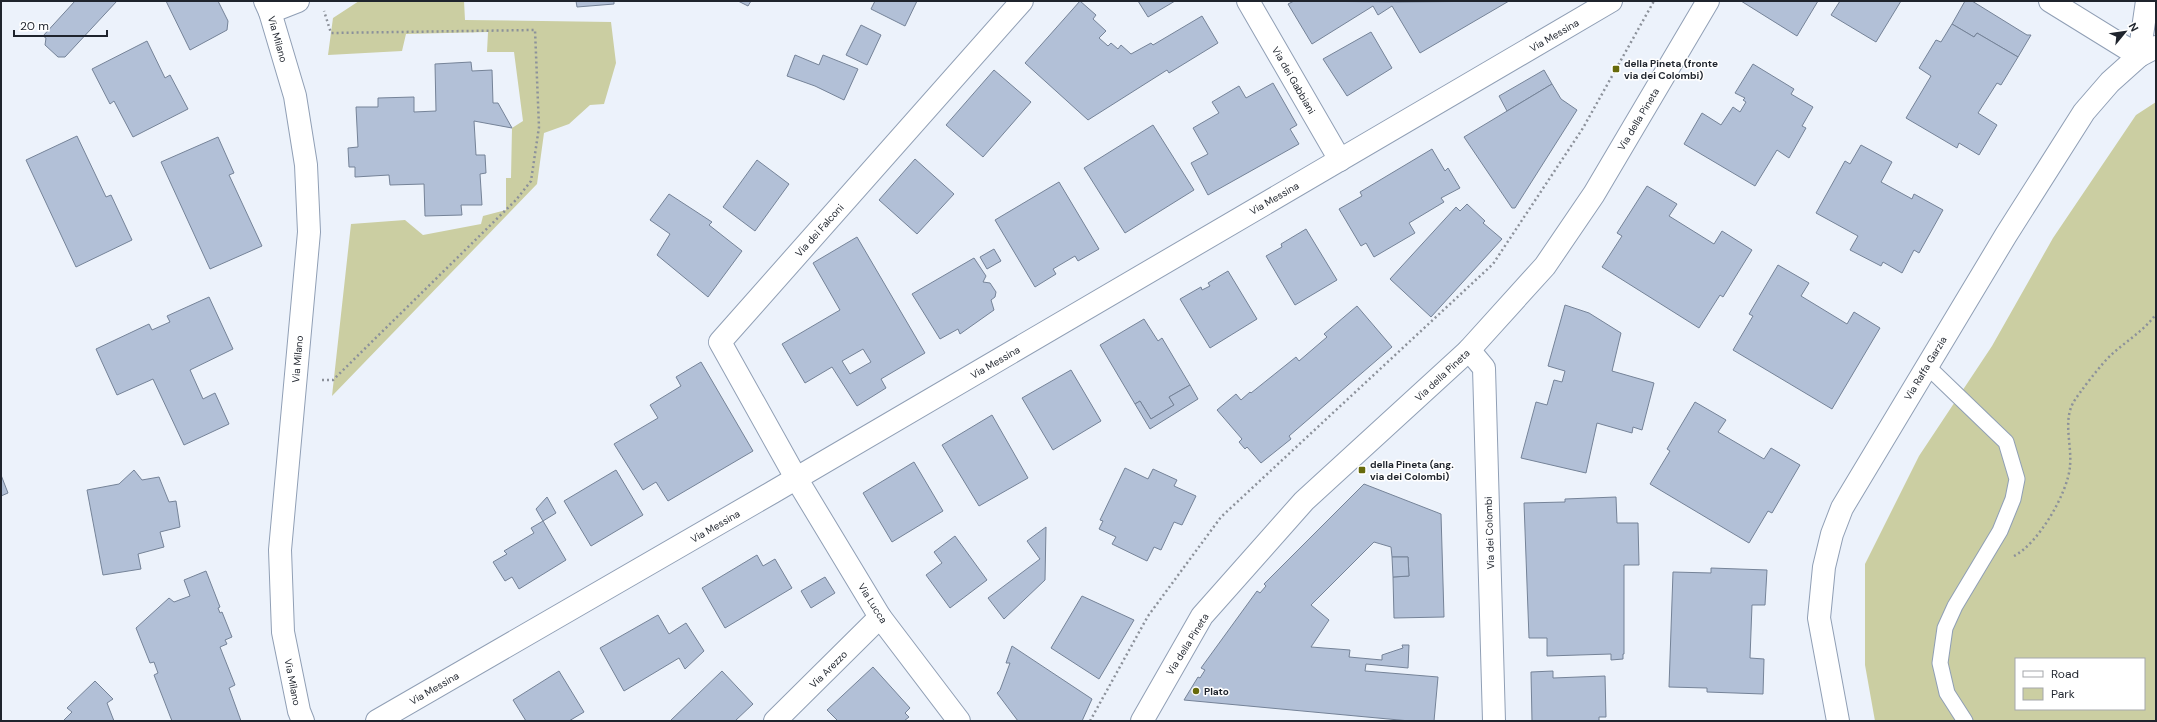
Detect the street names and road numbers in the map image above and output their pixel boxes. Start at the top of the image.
street label: Via Milano [265,15,290,64]
street label: Via Messina [1527,16,1581,55]
street label: Via dei Gabbiani [1269,44,1318,116]
street label: Via della Pineta [1615,86,1662,153]
street label: Via Messina [1247,179,1301,218]
street label: Via dei Falconi [792,201,847,259]
street label: Via Raffa Garzia [1901,334,1950,403]
street label: Via Milano [289,335,306,383]
street label: Via Messina [968,343,1022,382]
street label: Via della Pineta [1412,347,1473,404]
street label: Via dei Colombi [1482,496,1497,570]
street label: Via Messina [688,507,742,546]
street label: Via Lucca [855,581,890,626]
street label: Via della Pineta [1163,611,1212,678]
street label: Via Arezzo [807,648,850,691]
street label: Via Milano [282,658,303,707]
street label: Via Messina [407,669,461,708]

